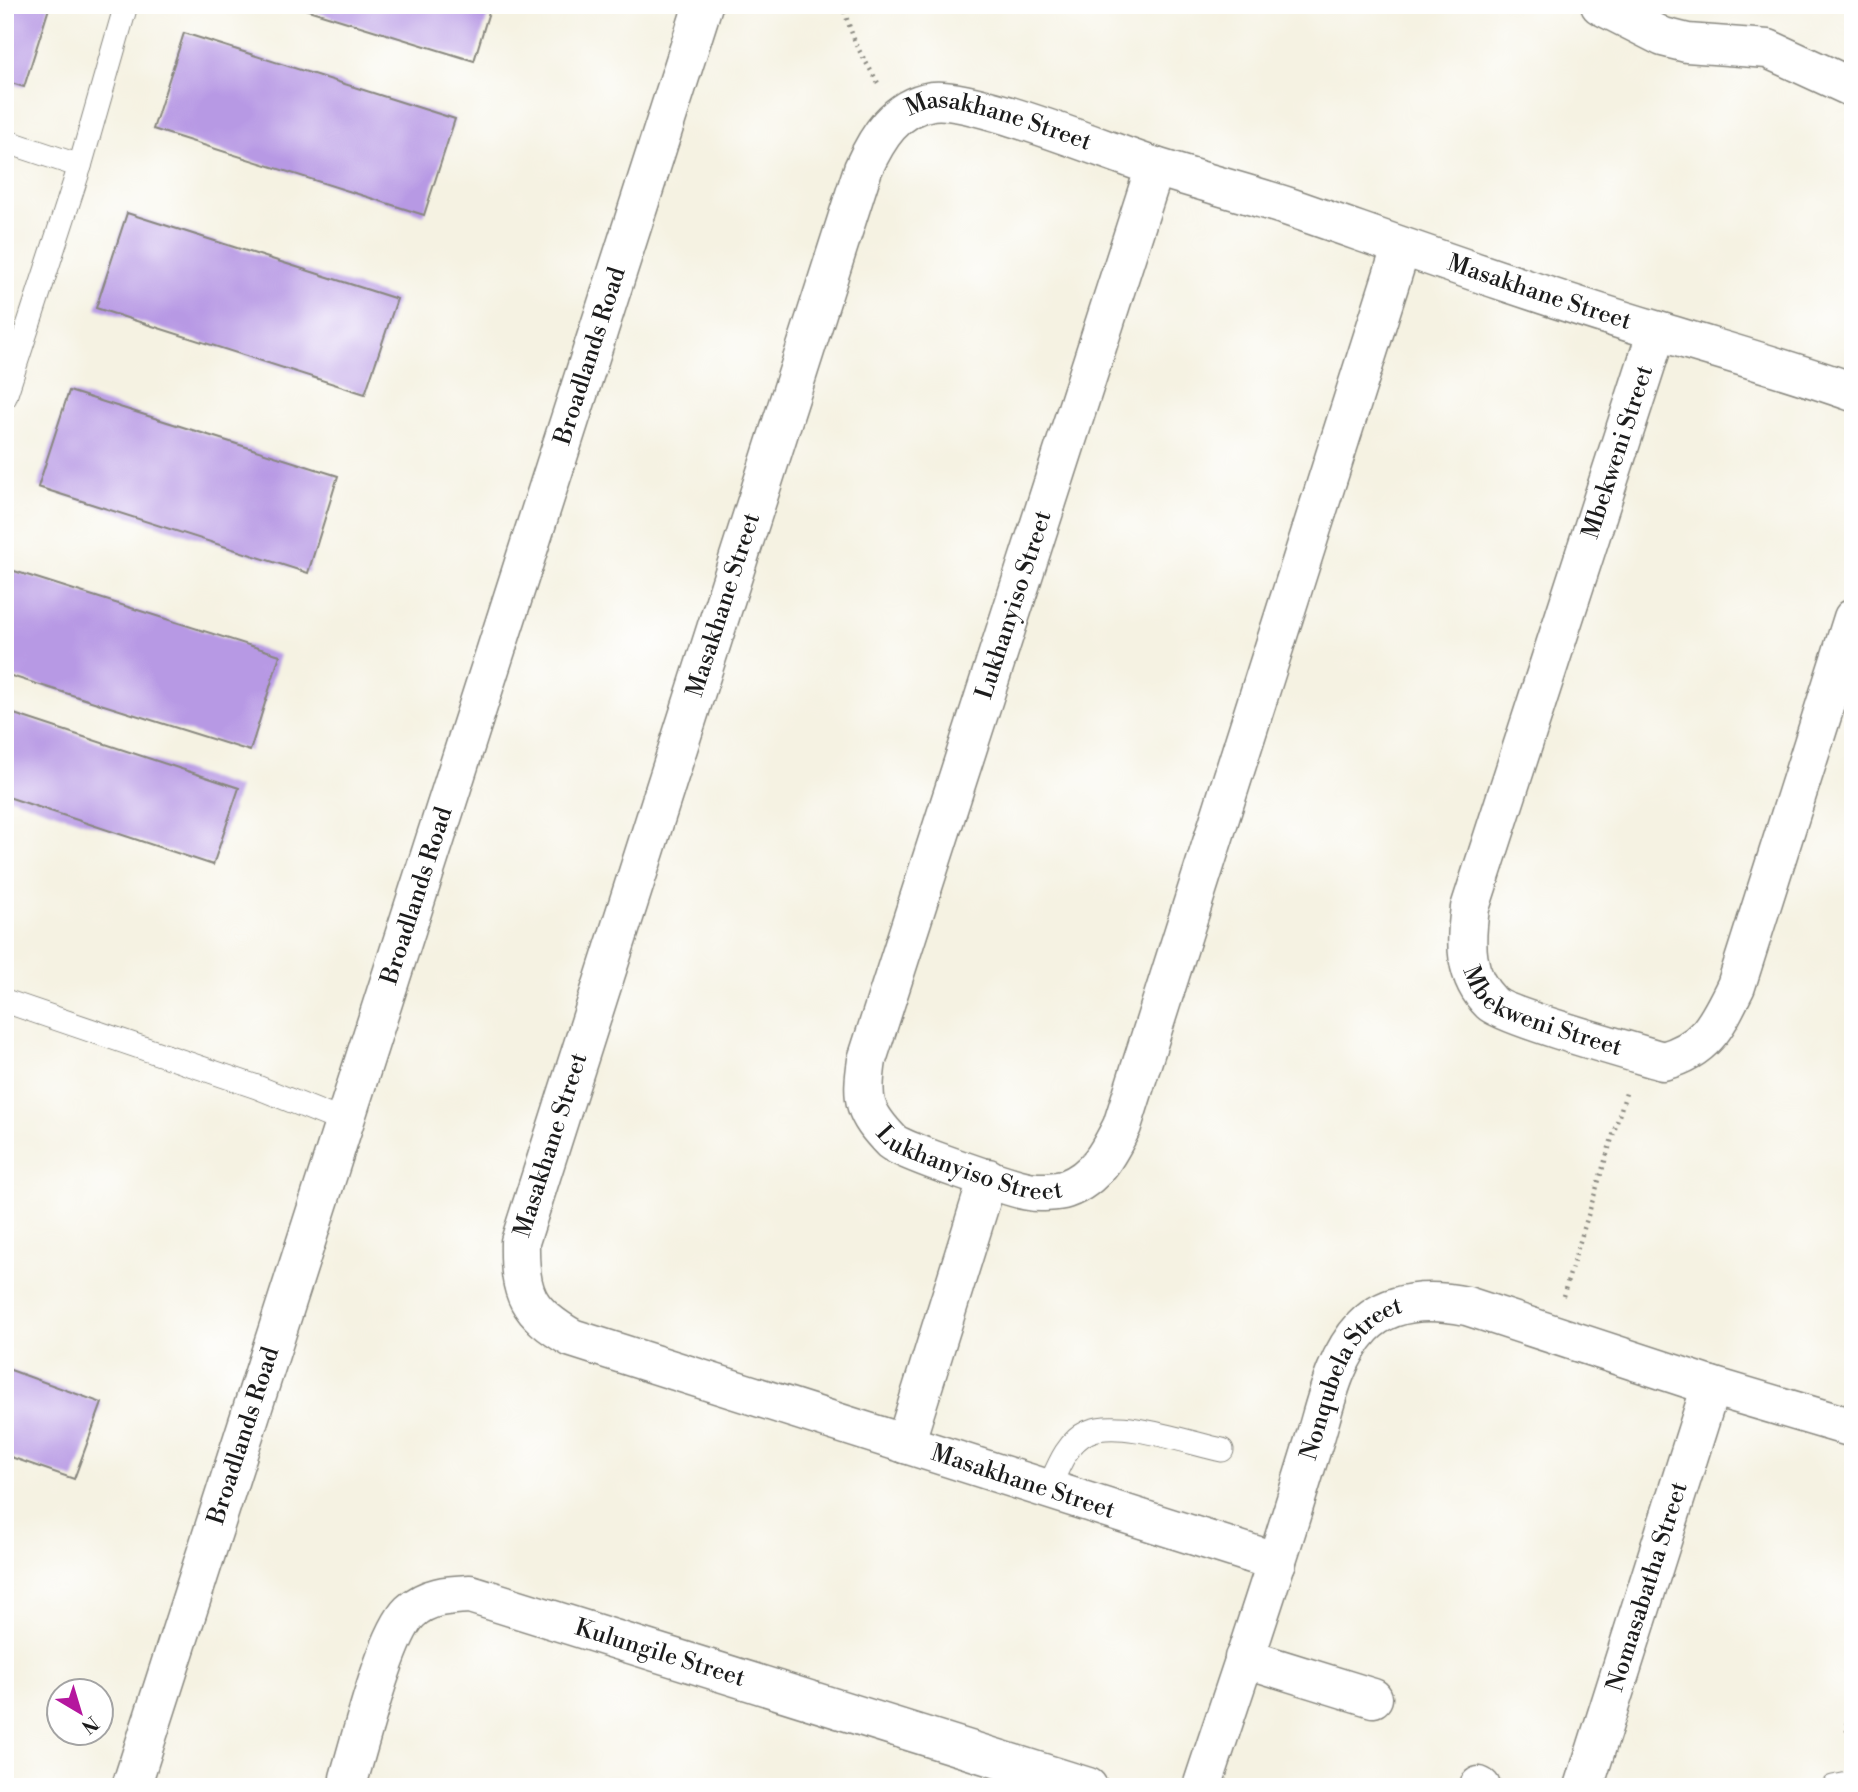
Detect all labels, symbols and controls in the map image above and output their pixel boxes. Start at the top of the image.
street label: Masakhane Street [901,85,1096,158]
street label: Masakhane Street [1443,248,1635,337]
street label: Broadlands Road [548,263,633,449]
street label: Mbekweni Street [1576,361,1660,542]
street label: Lukhanyiso Street [969,507,1059,703]
street label: Masakhane Street [680,509,767,701]
street label: Broadlands Road [374,803,460,989]
street label: Mbekweni Street [1456,961,1626,1063]
street label: Masakhane Street [508,1049,595,1241]
street label: Lukhanyiso Street [869,1119,1065,1207]
street label: Nonqubela Street [1294,1291,1406,1464]
street label: Broadlands Road [201,1343,286,1529]
street label: Masakhane Street [927,1438,1119,1526]
street label: Nomasabatha Street [1600,1478,1695,1695]
street label: Kulungile Street [571,1613,749,1694]
north arrow [46,1676,116,1746]
text: N [77,1711,103,1739]

